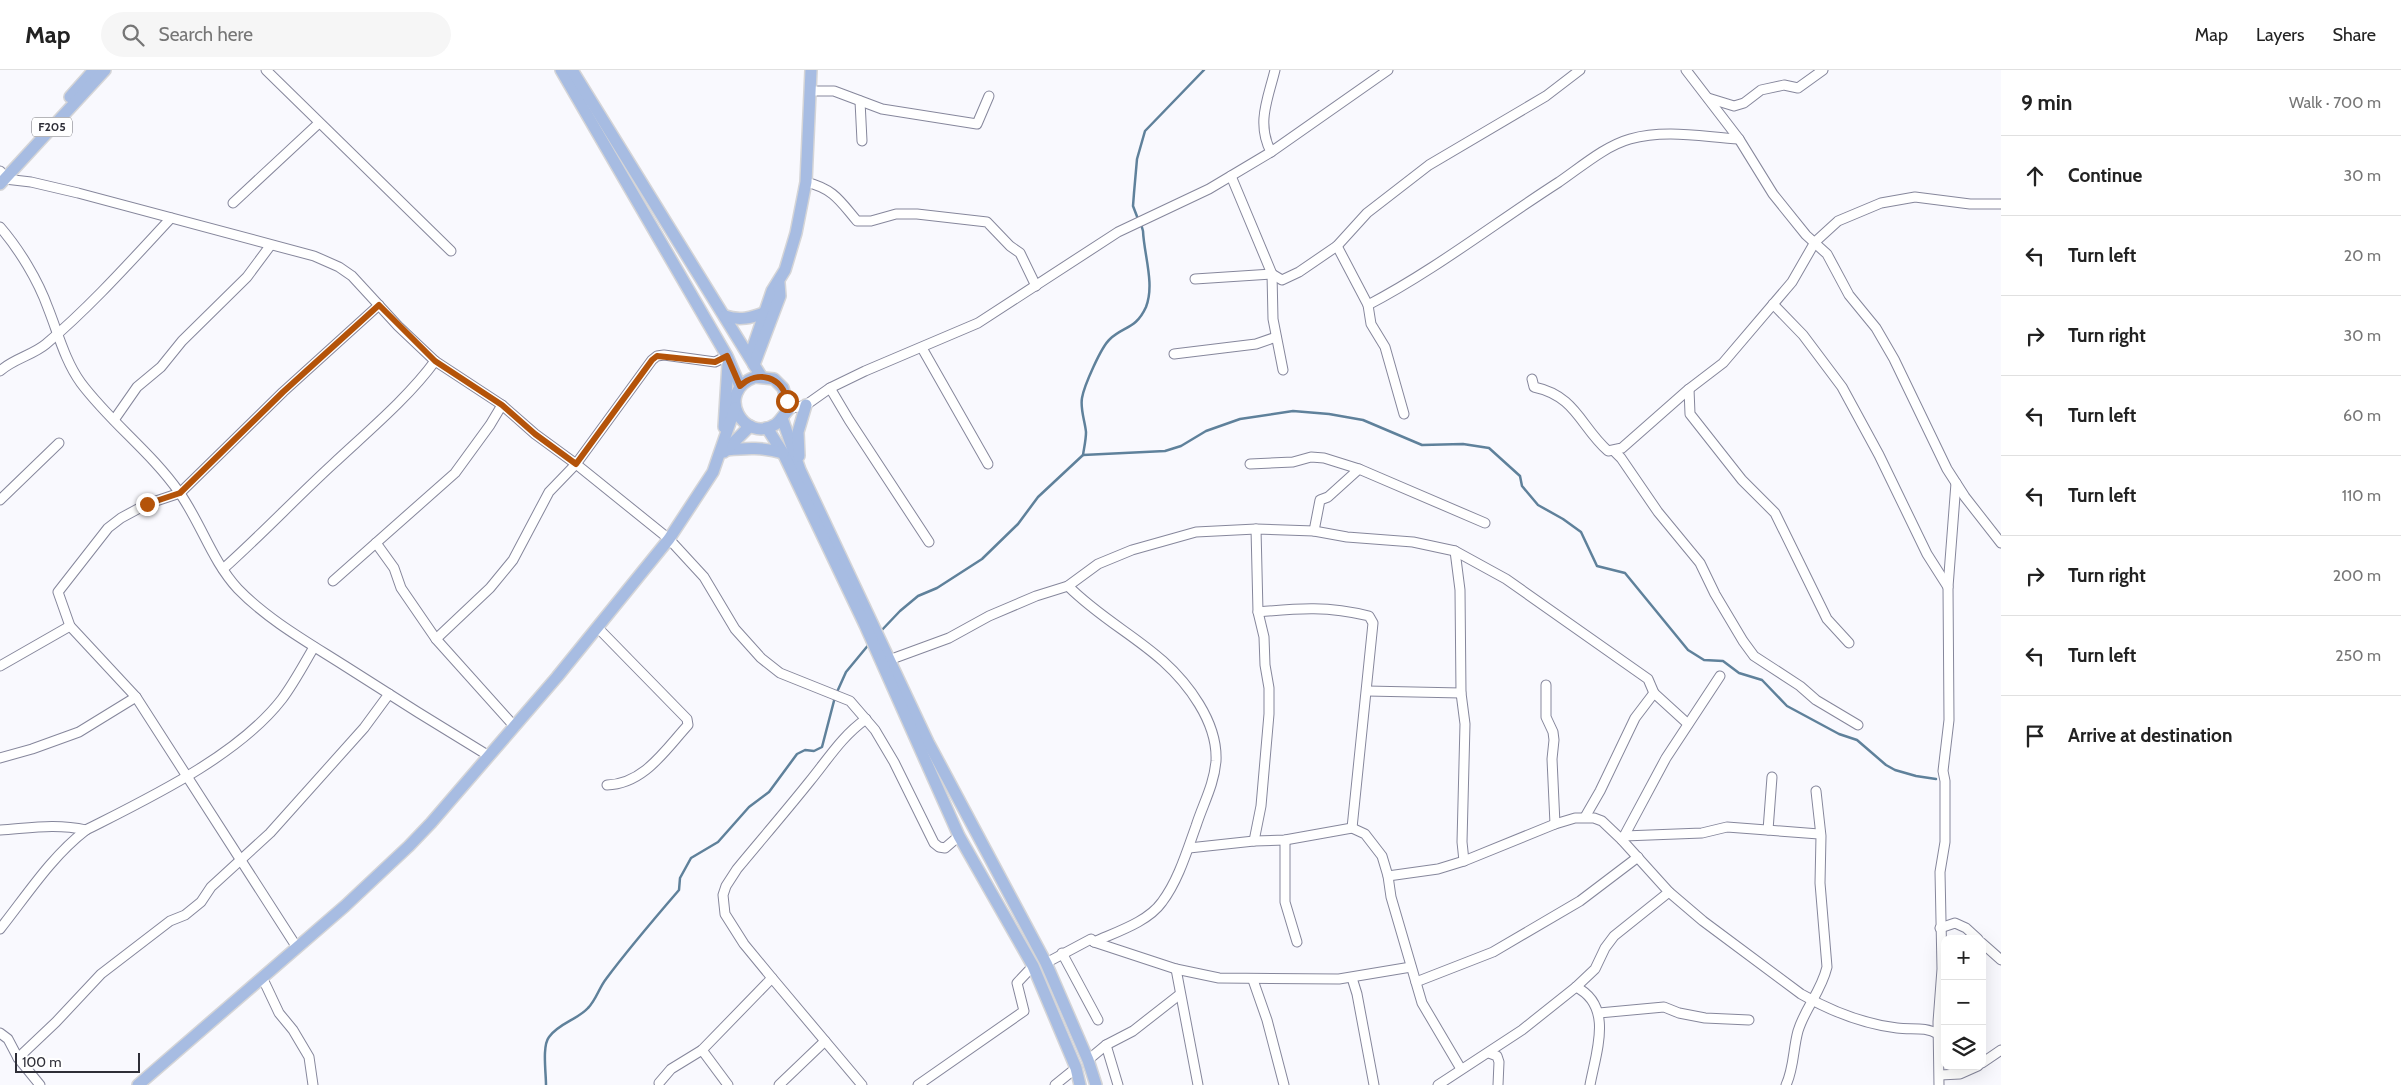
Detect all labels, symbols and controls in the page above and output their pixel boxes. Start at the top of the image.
search box [101,12,451,57]
text: Map [25,20,71,49]
icon: search [119,21,147,49]
text: Search here [159,23,253,46]
text: Map [2195,24,2228,46]
text: Layers [2256,24,2305,46]
text: Share [2333,24,2376,46]
text: 9 min [2021,90,2072,115]
text: Walk · 700 m [2289,93,2381,112]
road number: F205 [32,118,72,136]
icon: ahead [2021,162,2049,190]
text: Continue [2068,164,2142,187]
text: 30 m [2344,166,2381,185]
icon: left [2021,242,2049,270]
text: Turn left [2068,244,2136,267]
text: 20 m [2344,246,2381,265]
icon: right [2021,322,2049,350]
text: Turn right [2068,324,2146,347]
text: 30 m [2344,326,2381,345]
route start [776,390,799,413]
icon: left [2021,402,2049,430]
text: Turn left [2068,404,2136,427]
text: 60 m [2343,406,2381,425]
icon: left [2021,482,2049,510]
text: Turn left [2068,484,2136,507]
text: 110 m [2342,486,2381,505]
route end [136,493,159,516]
icon: right [2021,562,2049,590]
text: Turn right [2068,564,2146,587]
text: 200 m [2333,566,2381,585]
icon: left [2021,642,2049,670]
text: Turn left [2068,644,2136,667]
text: 250 m [2335,646,2381,665]
icon: arrive [2021,722,2049,750]
text: Arrive at destination [2068,724,2232,747]
map controls [1941,935,1986,1070]
button: + [1941,935,1986,980]
button: − [1941,980,1986,1025]
button: layers [1941,1025,1986,1070]
scale bar [15,1050,140,1073]
text: 100 m [22,1053,62,1071]

